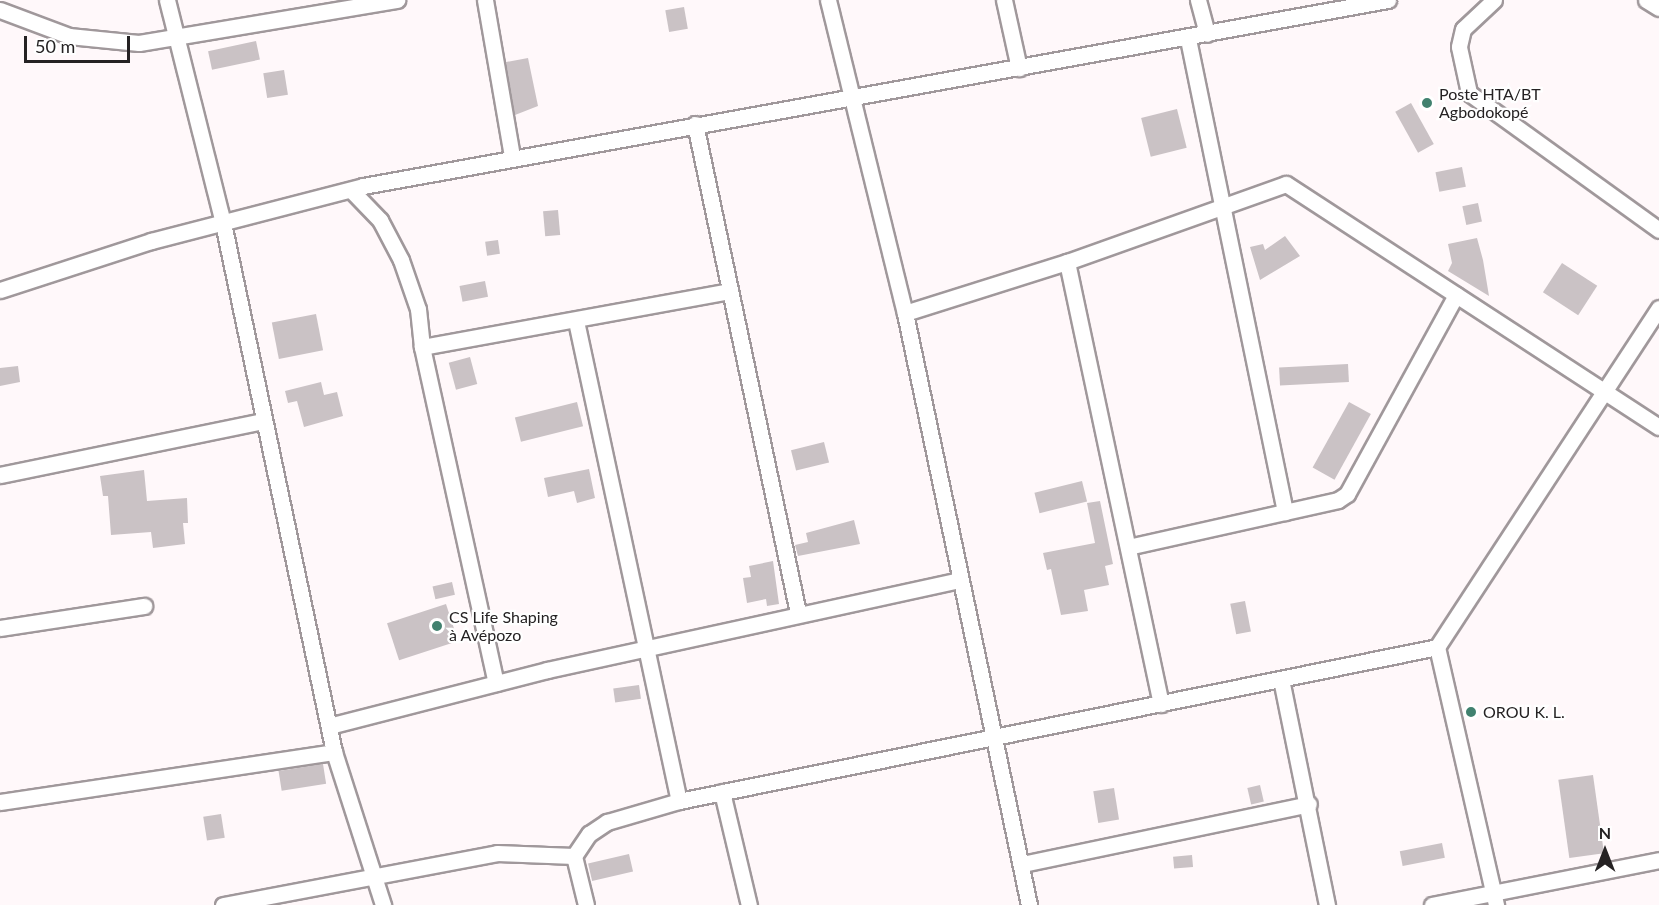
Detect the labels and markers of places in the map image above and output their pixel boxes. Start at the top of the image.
place label: Poste HTA/BT Agbodokopé [1439,84,1541,122]
marker: Poste HTA/BT Agbodokopé [1420,96,1434,110]
place label: CS Life Shaping à Avépozo [449,607,558,645]
marker: CS Life Shaping à Avépozo [430,619,444,633]
place label: OROU K. L. [1483,702,1565,722]
marker: OROU K. L. [1464,705,1478,719]

